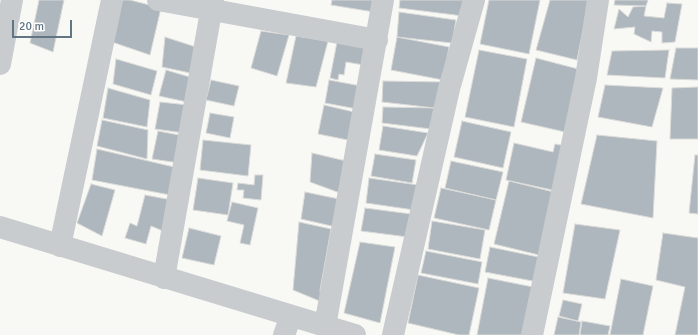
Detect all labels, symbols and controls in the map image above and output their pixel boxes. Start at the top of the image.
scale bar [14,12,74,38]
text: 20 m [19,19,44,34]

